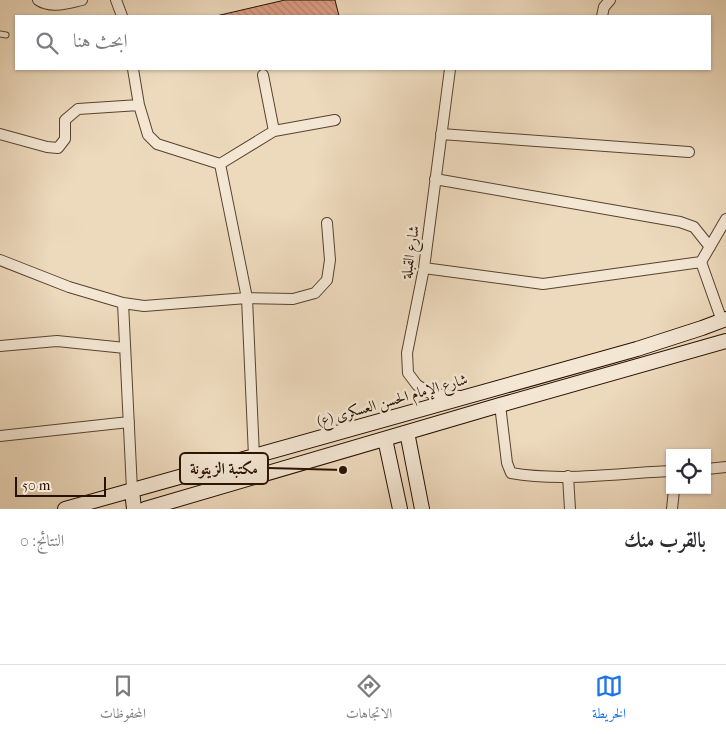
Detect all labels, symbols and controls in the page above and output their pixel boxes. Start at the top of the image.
search box [15,15,711,70]
icon: search [33,29,61,57]
text: ابحث هنا [73,30,128,52]
street label: شارع القبلة [397,224,427,281]
street label: شارع الإمام الحسن العسکری (ع) [315,370,471,434]
map controls [666,449,711,494]
button: locate [666,449,711,494]
callout: مكتبة الزيتونة [180,453,268,484]
text: مكتبة الزيتونة [190,459,258,479]
scale bar [15,474,106,497]
text: 50 m [22,477,50,494]
text: بالقرب منك [624,528,706,552]
text: النتائج: 0 [20,531,64,550]
tab: المحفوظات [100,672,146,727]
tab: الاتجاهات [346,672,392,727]
tab: الخريطة [592,672,626,727]

